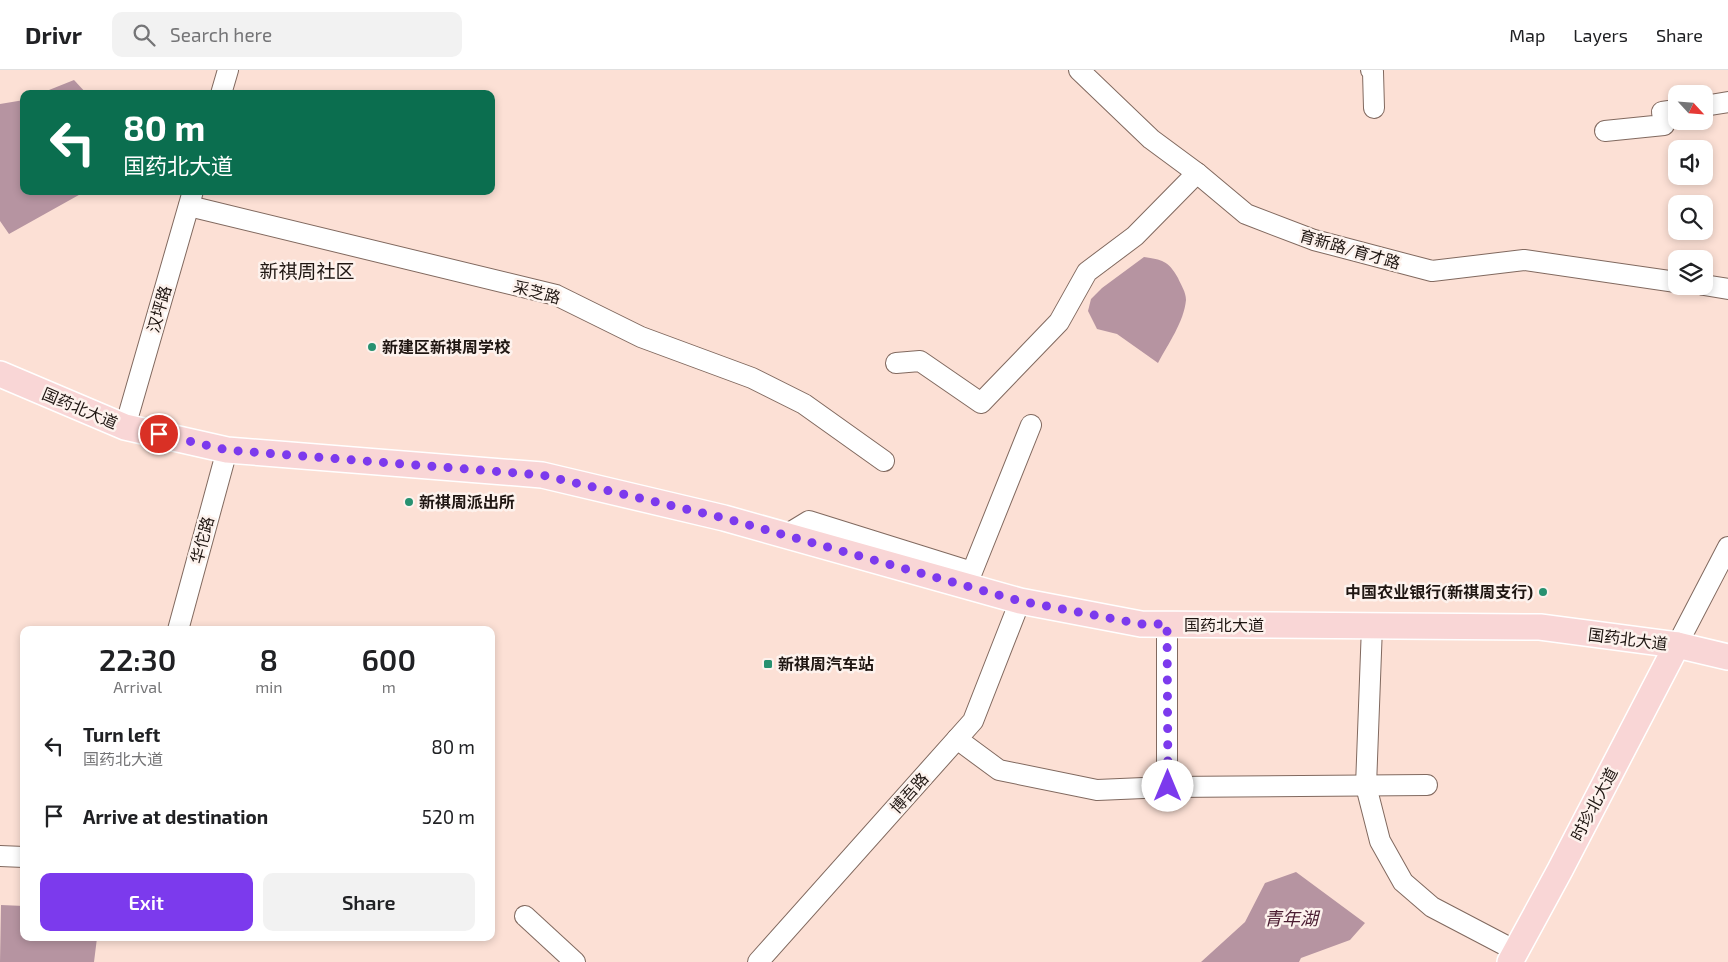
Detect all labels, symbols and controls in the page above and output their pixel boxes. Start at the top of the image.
search box [112,12,462,57]
text: Drivr [25,20,82,49]
icon: search [130,21,158,49]
text: Search here [170,23,272,46]
text: Map [1509,24,1545,46]
text: Layers [1573,24,1628,46]
text: Share [1656,24,1703,46]
north arrow [1668,85,1712,130]
map controls [1668,85,1713,295]
text: 80 m [123,106,205,148]
icon: left [40,110,105,175]
button: sound [1668,140,1713,185]
text: 国药北大道 [123,152,233,178]
button: search [1668,195,1713,240]
street label: 育新路/育才路 [1297,225,1403,272]
button: layers [1668,250,1713,295]
district label: 新祺周社区 [259,259,355,282]
street label: 采芝路 [511,276,563,307]
street label: 汉坪路 [143,283,174,335]
place label: 新建区新祺周学校 [382,337,511,356]
marker: 新建区新祺周学校 [366,341,378,353]
street label: 国药北大道 [40,383,121,432]
pin [138,413,180,455]
icon: arrive [145,420,173,448]
place label: 新祺周派出所 [419,492,515,511]
marker: 新祺周派出所 [403,496,415,508]
street label: 华佗路 [186,514,217,566]
place label: 中国农业银行(新祺周支行) [1345,582,1533,601]
marker: 中国农业银行(新祺周支行) [1537,586,1549,598]
street label: 国药北大道 [1184,615,1264,634]
street label: 国药北大道 [1587,624,1669,653]
text: 22:30 [99,641,176,677]
text: 8 [260,641,278,677]
text: 600 [361,641,416,677]
place label: 新祺周汽车站 [778,654,874,673]
marker: 新祺周汽车站 [762,658,774,670]
text: Arrival [113,677,162,696]
text: min [255,677,282,696]
text: m [382,677,396,696]
text: Turn left [83,723,160,746]
icon: left [40,732,68,760]
text: 80 m [431,735,475,758]
text: 国药北大道 [83,749,163,768]
position arrow [1141,759,1193,811]
street label: 时珍北大道 [1566,764,1621,844]
street label: 博吾路 [886,768,932,817]
icon: arrive [40,802,68,830]
text: Arrive at destination [83,805,268,828]
text: 520 m [422,805,475,828]
button: Exit [40,873,253,931]
button: Share [263,873,475,931]
water label: 青年湖 [1264,907,1321,929]

